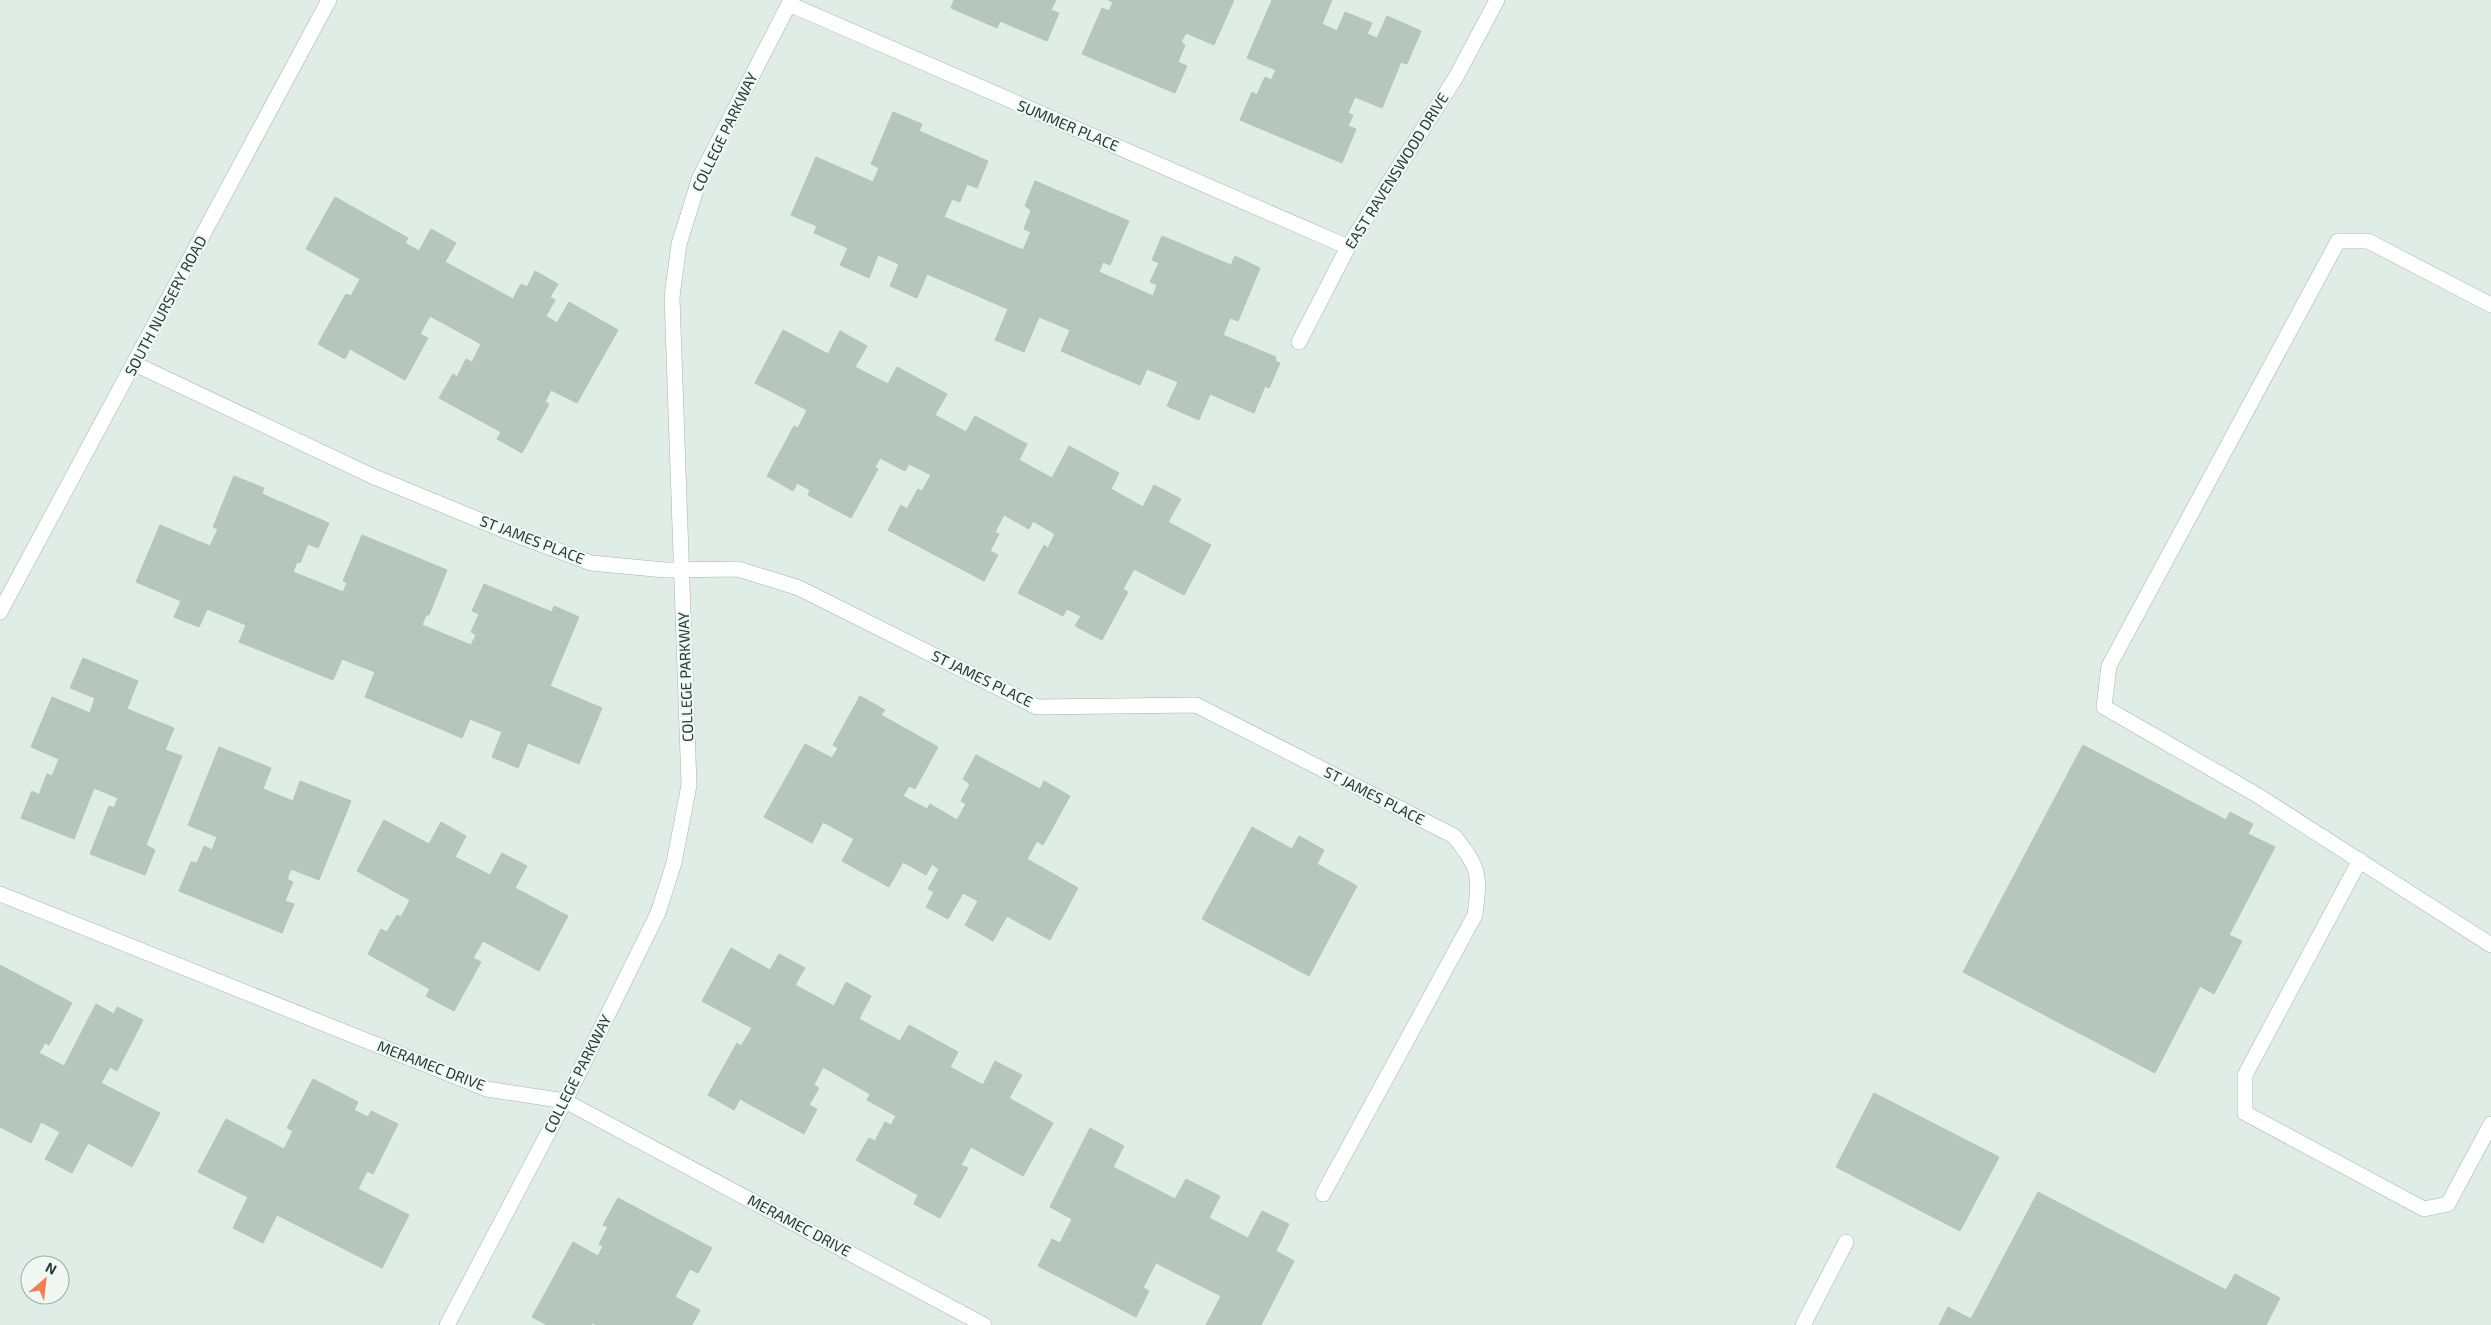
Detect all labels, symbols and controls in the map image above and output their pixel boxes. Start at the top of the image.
street label: COLLEGE PARKWAY [688,69,761,194]
street label: EAST RAVENSWOOD DRIVE [1341,89,1452,252]
street label: SUMMER PLACE [1015,96,1122,155]
street label: SOUTH NURSERY ROAD [120,232,210,379]
street label: ST JAMES PLACE [478,511,587,567]
street label: COLLEGE PARKWAY [674,611,696,742]
street label: ST JAMES PLACE [929,646,1036,710]
street label: ST JAMES PLACE [1321,762,1428,828]
street label: COLLEGE PARKWAY [540,1011,615,1136]
street label: MERAMEC DRIVE [375,1036,488,1094]
street label: MERAMEC DRIVE [745,1190,854,1260]
north arrow [20,1255,70,1305]
text: N [43,1258,60,1278]

